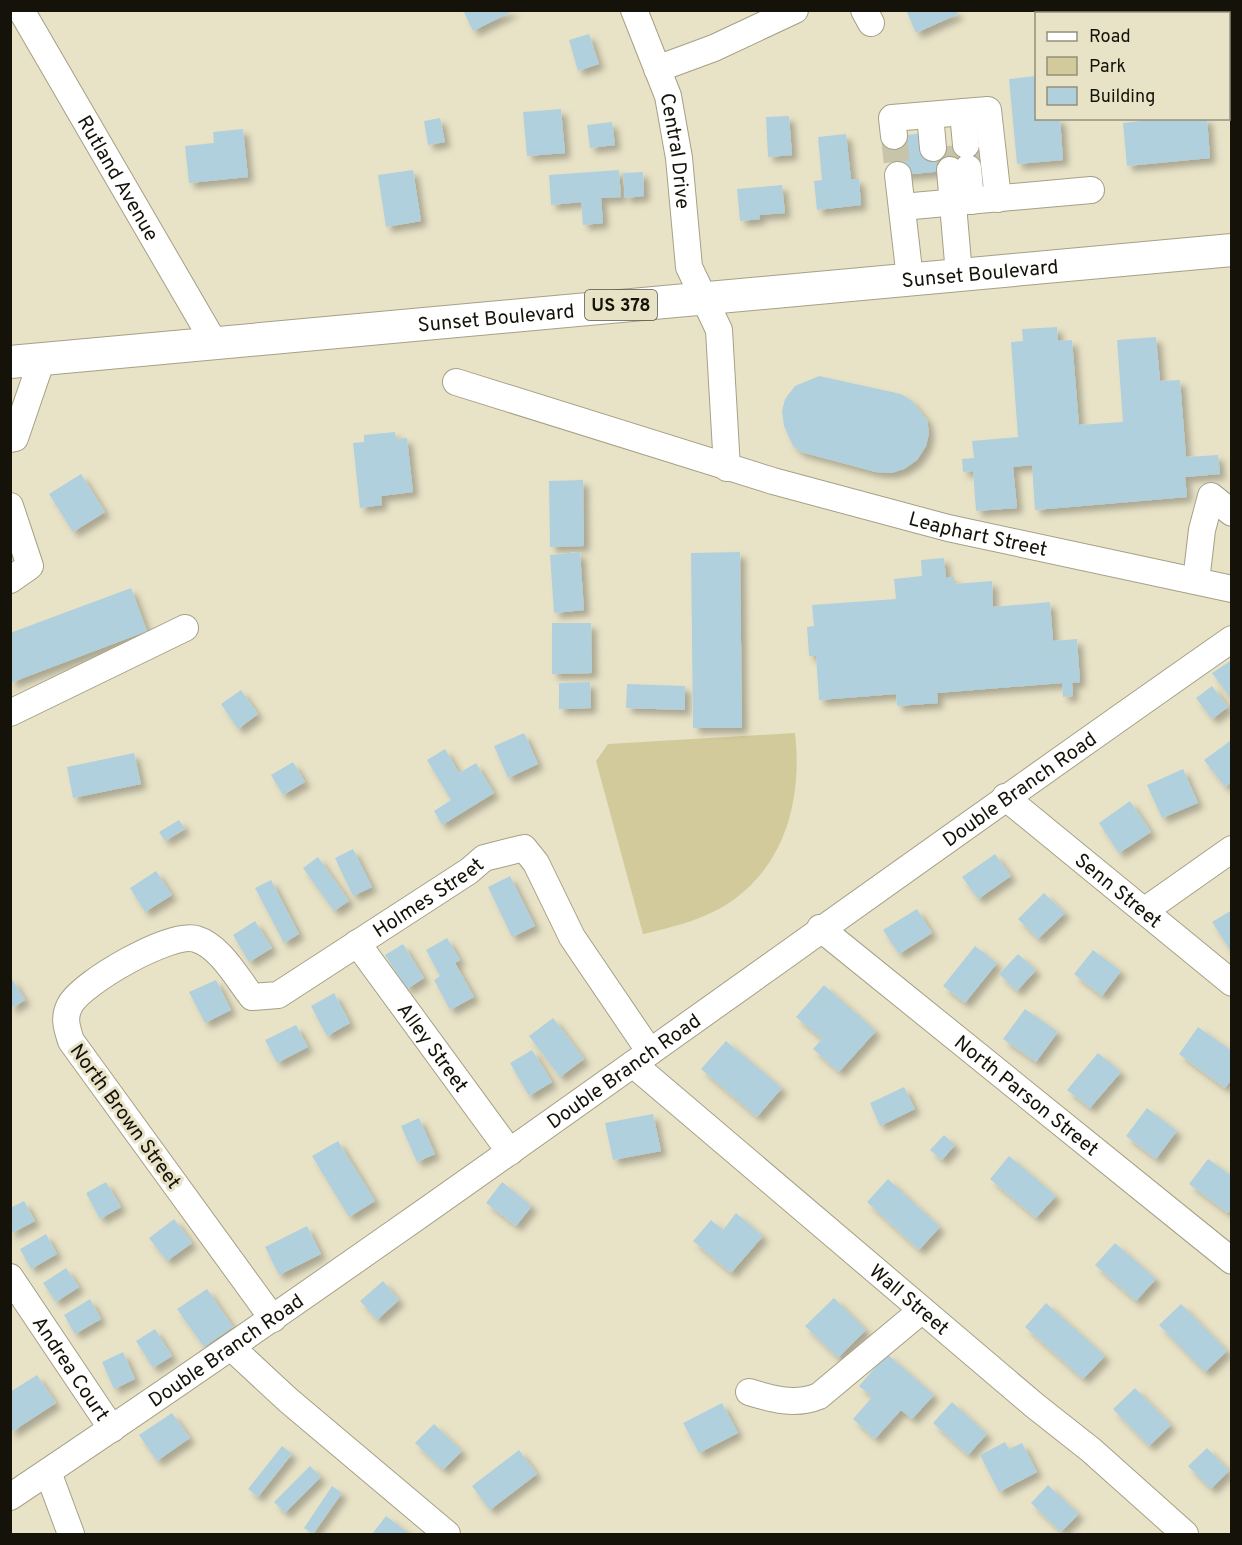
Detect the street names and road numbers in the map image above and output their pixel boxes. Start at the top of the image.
street label: Central Drive [653,91,695,210]
street label: Rutland Avenue [70,111,163,246]
street label: Sunset Boulevard [901,255,1060,295]
road number: US 378 [585,290,657,320]
street label: Sunset Boulevard [417,299,576,340]
street label: Leaphart Street [905,507,1050,564]
street label: Double Branch Road [938,727,1103,854]
street label: Senn Street [1069,848,1166,935]
street label: Holmes Street [369,853,490,945]
street label: Alley Street [390,998,473,1098]
street label: Double Branch Road [543,1009,707,1136]
street label: North Parson Street [948,1031,1103,1163]
street label: North Brown Street [63,1039,186,1195]
street label: Wall Street [863,1259,954,1342]
street label: Double Branch Road [144,1289,310,1414]
street label: Andrea Court [25,1312,114,1427]

